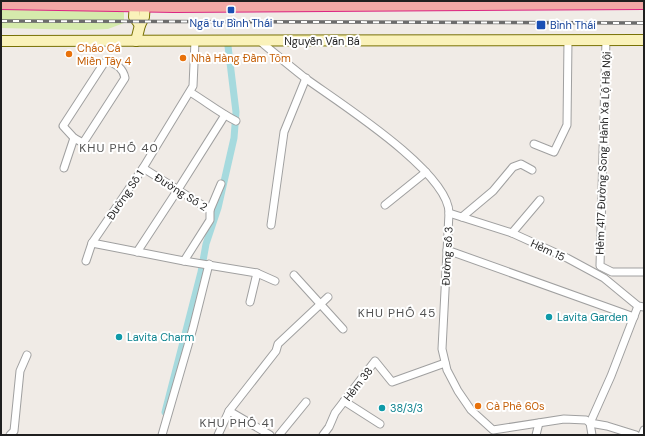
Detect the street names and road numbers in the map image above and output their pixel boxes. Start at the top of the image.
street label: Nguyễn Văn Bá [284,34,360,48]
street label: Hẻm 417 Đường Song Hành Xa Lộ Hà Nội [592,51,614,255]
street label: Đường Số 1 [103,167,147,223]
street label: Đường Số 2 [152,170,210,214]
street label: Đường số 3 [438,226,456,286]
street label: Hẻm 15 [529,236,568,264]
street label: Hẻm 38 [340,364,376,404]

